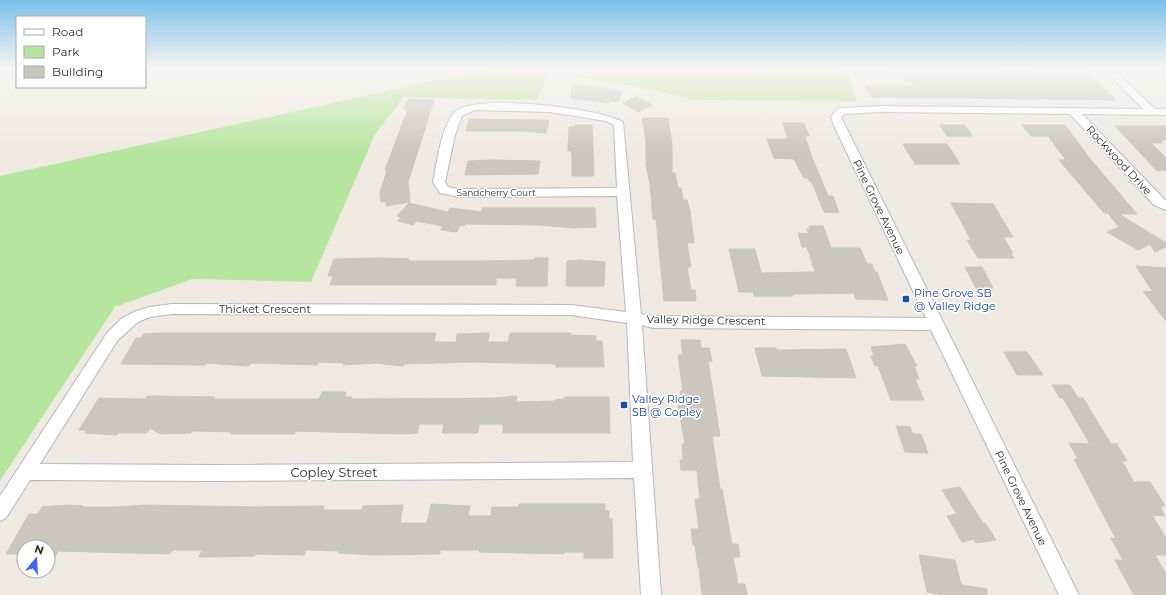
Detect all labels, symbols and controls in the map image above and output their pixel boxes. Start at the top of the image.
legend [16,16,146,88]
text: Road [52,24,83,39]
text: Park [52,44,80,59]
text: Building [52,64,103,79]
street label: Rockwood Drive [1083,122,1155,198]
street label: Pine Grove Avenue [850,157,908,257]
street label: Sandcherry Court [456,187,536,198]
place label: Pine Grove SB @ Valley Ridge [914,286,996,313]
marker: Pine Grove SB @ Valley Ridge [901,294,911,304]
street label: Thicket Crescent [219,302,311,316]
street label: Valley Ridge Crescent [646,312,766,328]
place label: Valley Ridge SB @ Copley [632,392,702,419]
marker: Valley Ridge SB @ Copley [619,400,629,410]
street label: Pine Grove Avenue [992,448,1050,548]
street label: Copley Street [291,464,377,480]
north arrow [16,539,56,579]
text: N [33,541,45,558]

